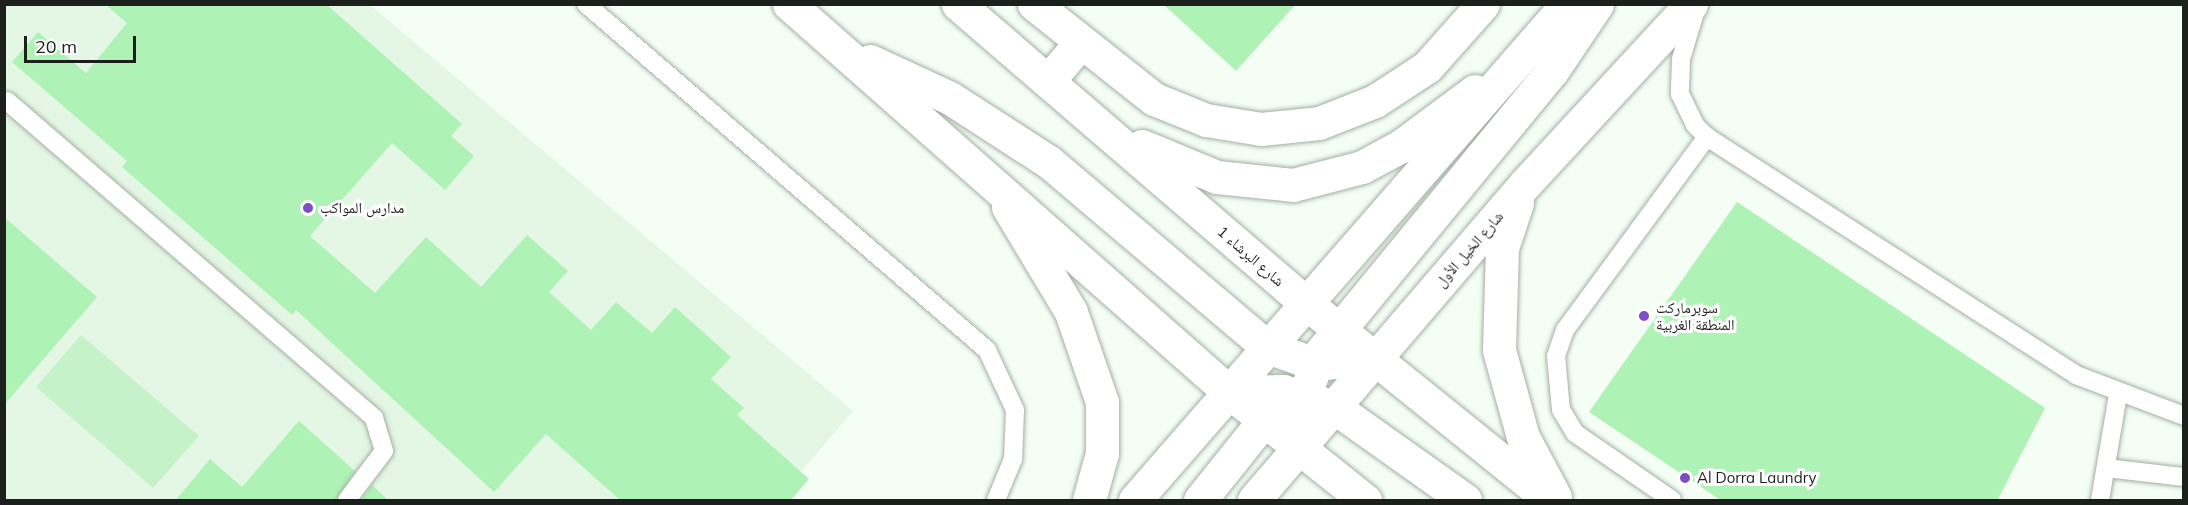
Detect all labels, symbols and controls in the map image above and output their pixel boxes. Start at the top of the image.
scale bar [27,24,140,62]
text: 20 m [35,35,77,58]
place label: مدارس المواكب [320,199,404,217]
marker: مدارس المواكب [301,201,315,215]
street label: شارع الخيل الأول [1431,207,1507,291]
street label: شارع البرشاء 1 [1214,222,1288,290]
place label: سوبرماركت المنطقة الغربية [1656,298,1735,333]
marker: سوبرماركت المنطقة الغربية [1637,309,1651,323]
place label: Al Dorra Laundry [1697,469,1816,487]
marker: Al Dorra Laundry [1678,471,1692,485]

